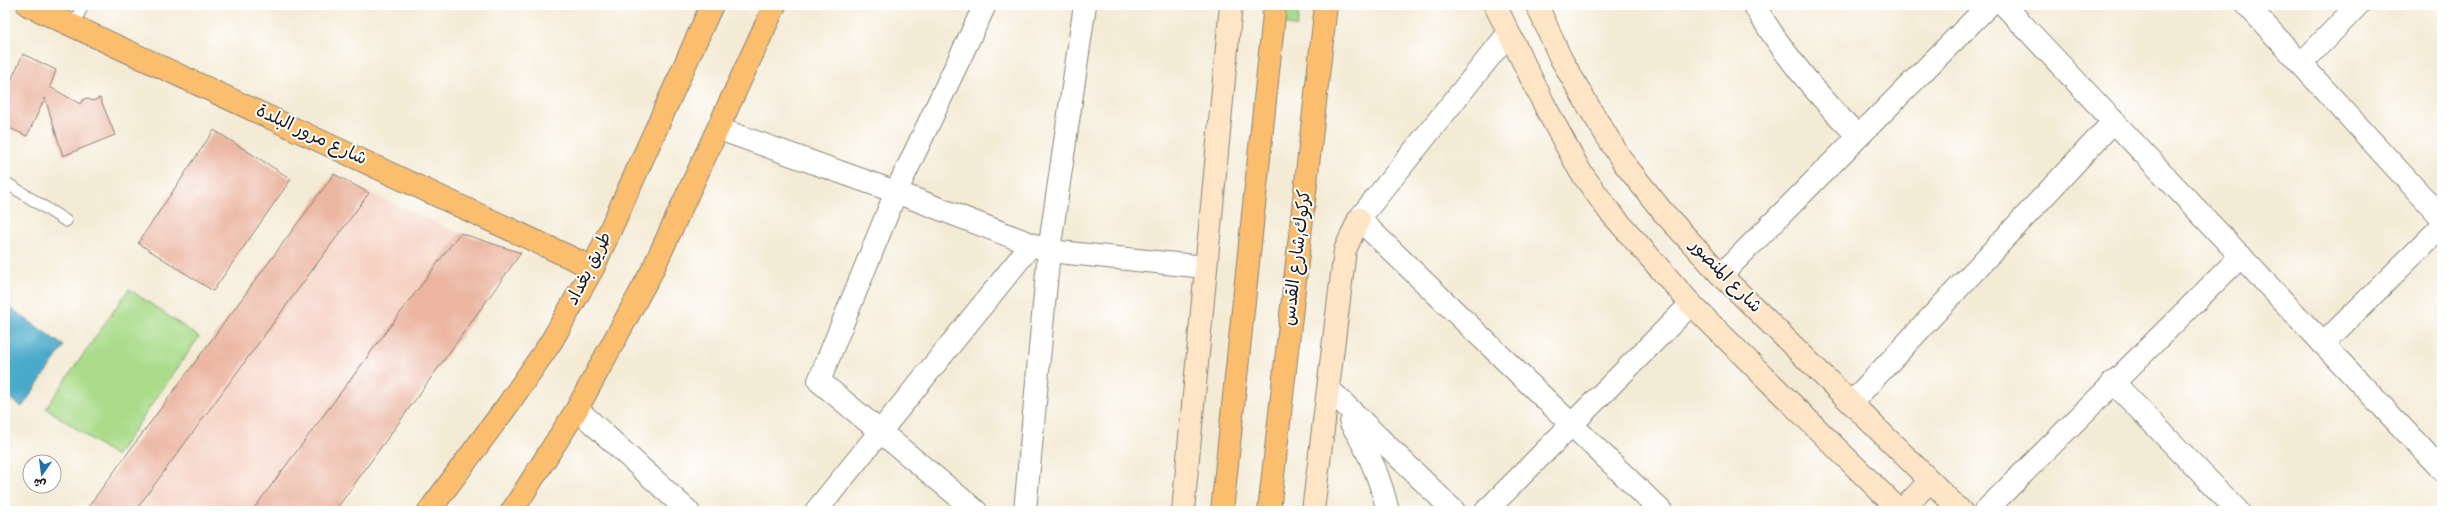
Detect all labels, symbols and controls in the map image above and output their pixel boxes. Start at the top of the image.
street label: شارع مرور البلدة [251,99,371,173]
street label: كركوك,شارع القدس [1277,188,1319,327]
street label: طريق بغداد [560,228,620,310]
street label: شارع المنصور [1682,233,1767,320]
north arrow [22,454,62,494]
text: ش [32,474,48,492]

